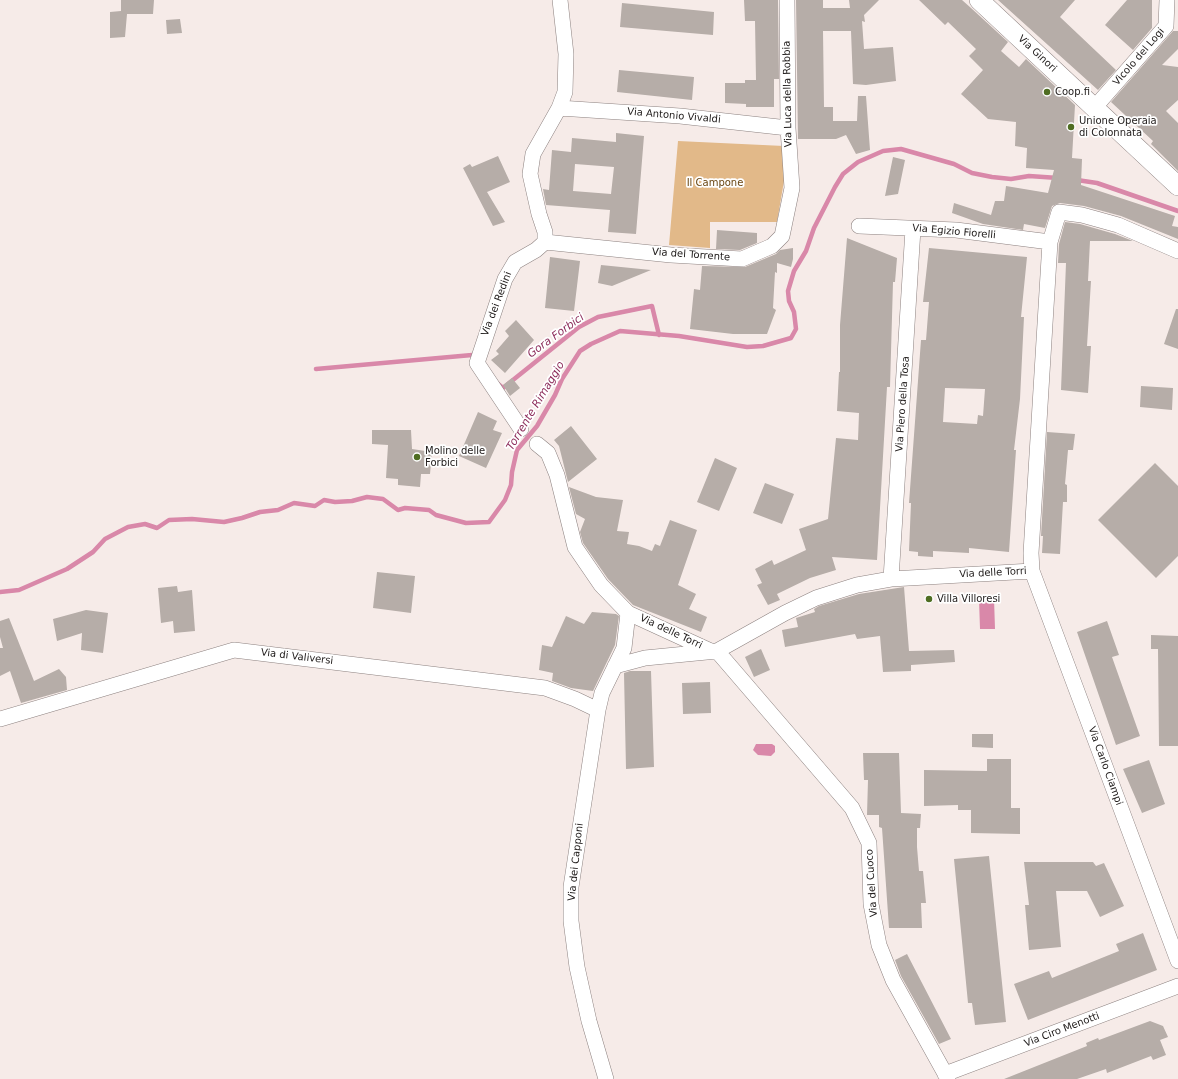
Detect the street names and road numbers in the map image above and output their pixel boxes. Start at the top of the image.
street label: Vicolo del Logi [1111,26,1167,88]
street label: Via Ginori [1015,33,1059,75]
street label: Via Luca della Robbia [781,40,795,148]
street label: Via Antonio Vivaldi [627,106,721,126]
street label: Via Egizio Fiorelli [912,222,996,242]
street label: Via del Torrente [652,246,730,264]
street label: Via dei Redini [479,270,515,338]
street label: Via Piero della Tosa [894,356,912,452]
street label: Via delle Torri [959,565,1027,581]
street label: Via delle Torri [638,612,704,652]
street label: Via di Valiversi [260,647,334,667]
street label: Via Carlo Ciampi [1085,725,1125,807]
street label: Via dei Capponi [566,822,586,902]
street label: Via del Cuoco [864,849,880,917]
street label: Via Ciro Menotti [1023,1010,1101,1050]

